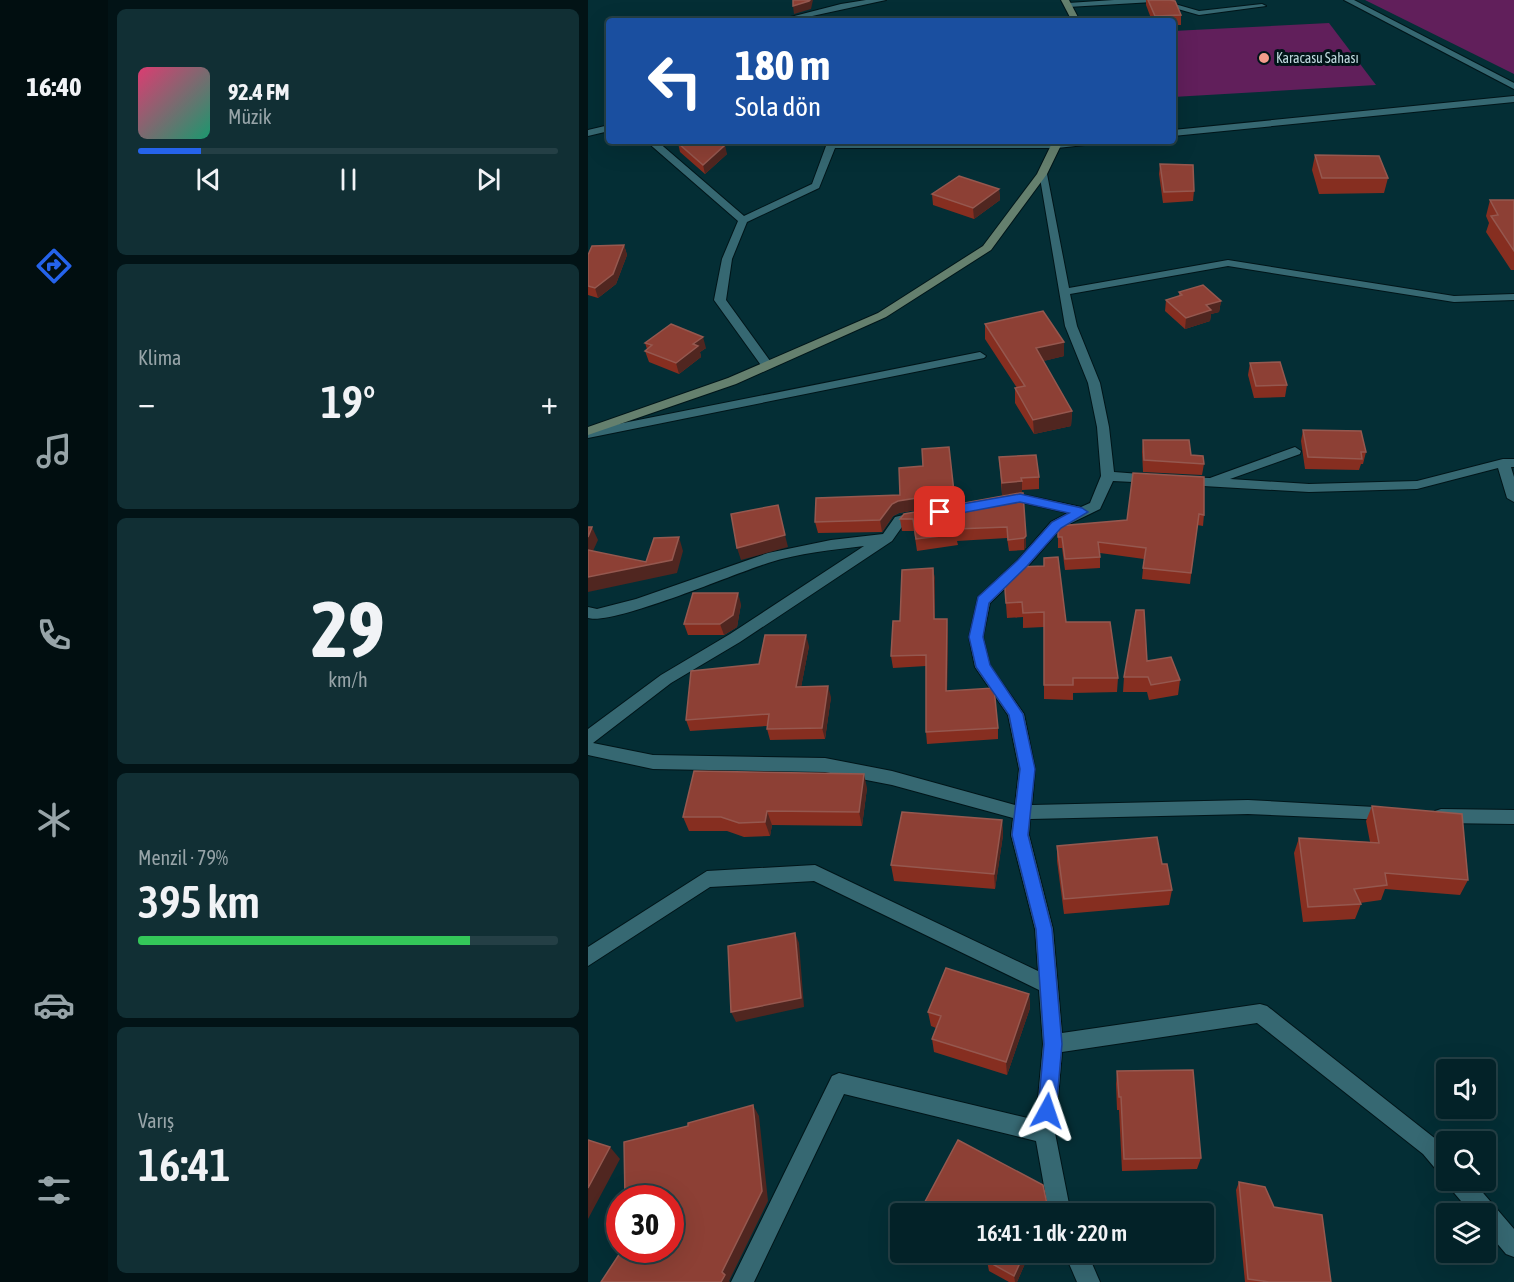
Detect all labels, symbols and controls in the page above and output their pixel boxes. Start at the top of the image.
text: 180 m [735,41,830,89]
icon: left [636,42,714,120]
place label: Karacasu Sahası [1276,50,1359,66]
marker: Karacasu Sahası [1257,51,1271,65]
text: 16:40 [26,71,82,102]
text: 92.4 FM [228,79,290,105]
text: Sola dön [735,91,821,122]
text: Müzik [228,105,272,128]
icon: previous [192,163,225,196]
icon: pause [332,163,365,196]
icon: next [472,163,505,196]
icon: directions [33,245,75,287]
text: Klima [138,346,181,369]
text: 19° [321,376,375,428]
text: − [138,383,155,421]
text: + [541,383,558,421]
icon: music [33,430,75,472]
pin [914,486,965,537]
icon: arrive [923,495,956,528]
text: 29 [311,584,385,674]
icon: phone [33,614,75,656]
text: km/h [328,668,368,691]
icon: climate [33,799,75,841]
text: Menzil · 79% [138,846,228,869]
text: 395 km [138,876,260,928]
icon: car [33,984,75,1026]
map controls [1436,1059,1496,1263]
button: sound [1436,1059,1496,1119]
position arrow [1015,1079,1079,1143]
text: Varış [138,1109,174,1132]
button: search [1436,1131,1496,1191]
text: 16:41 [138,1139,231,1191]
icon: filters [33,1169,75,1211]
speed limit sign: 30 [606,1185,684,1263]
button: layers [1436,1203,1496,1263]
text: 16:41 · 1 dk · 220 m [977,1220,1127,1246]

